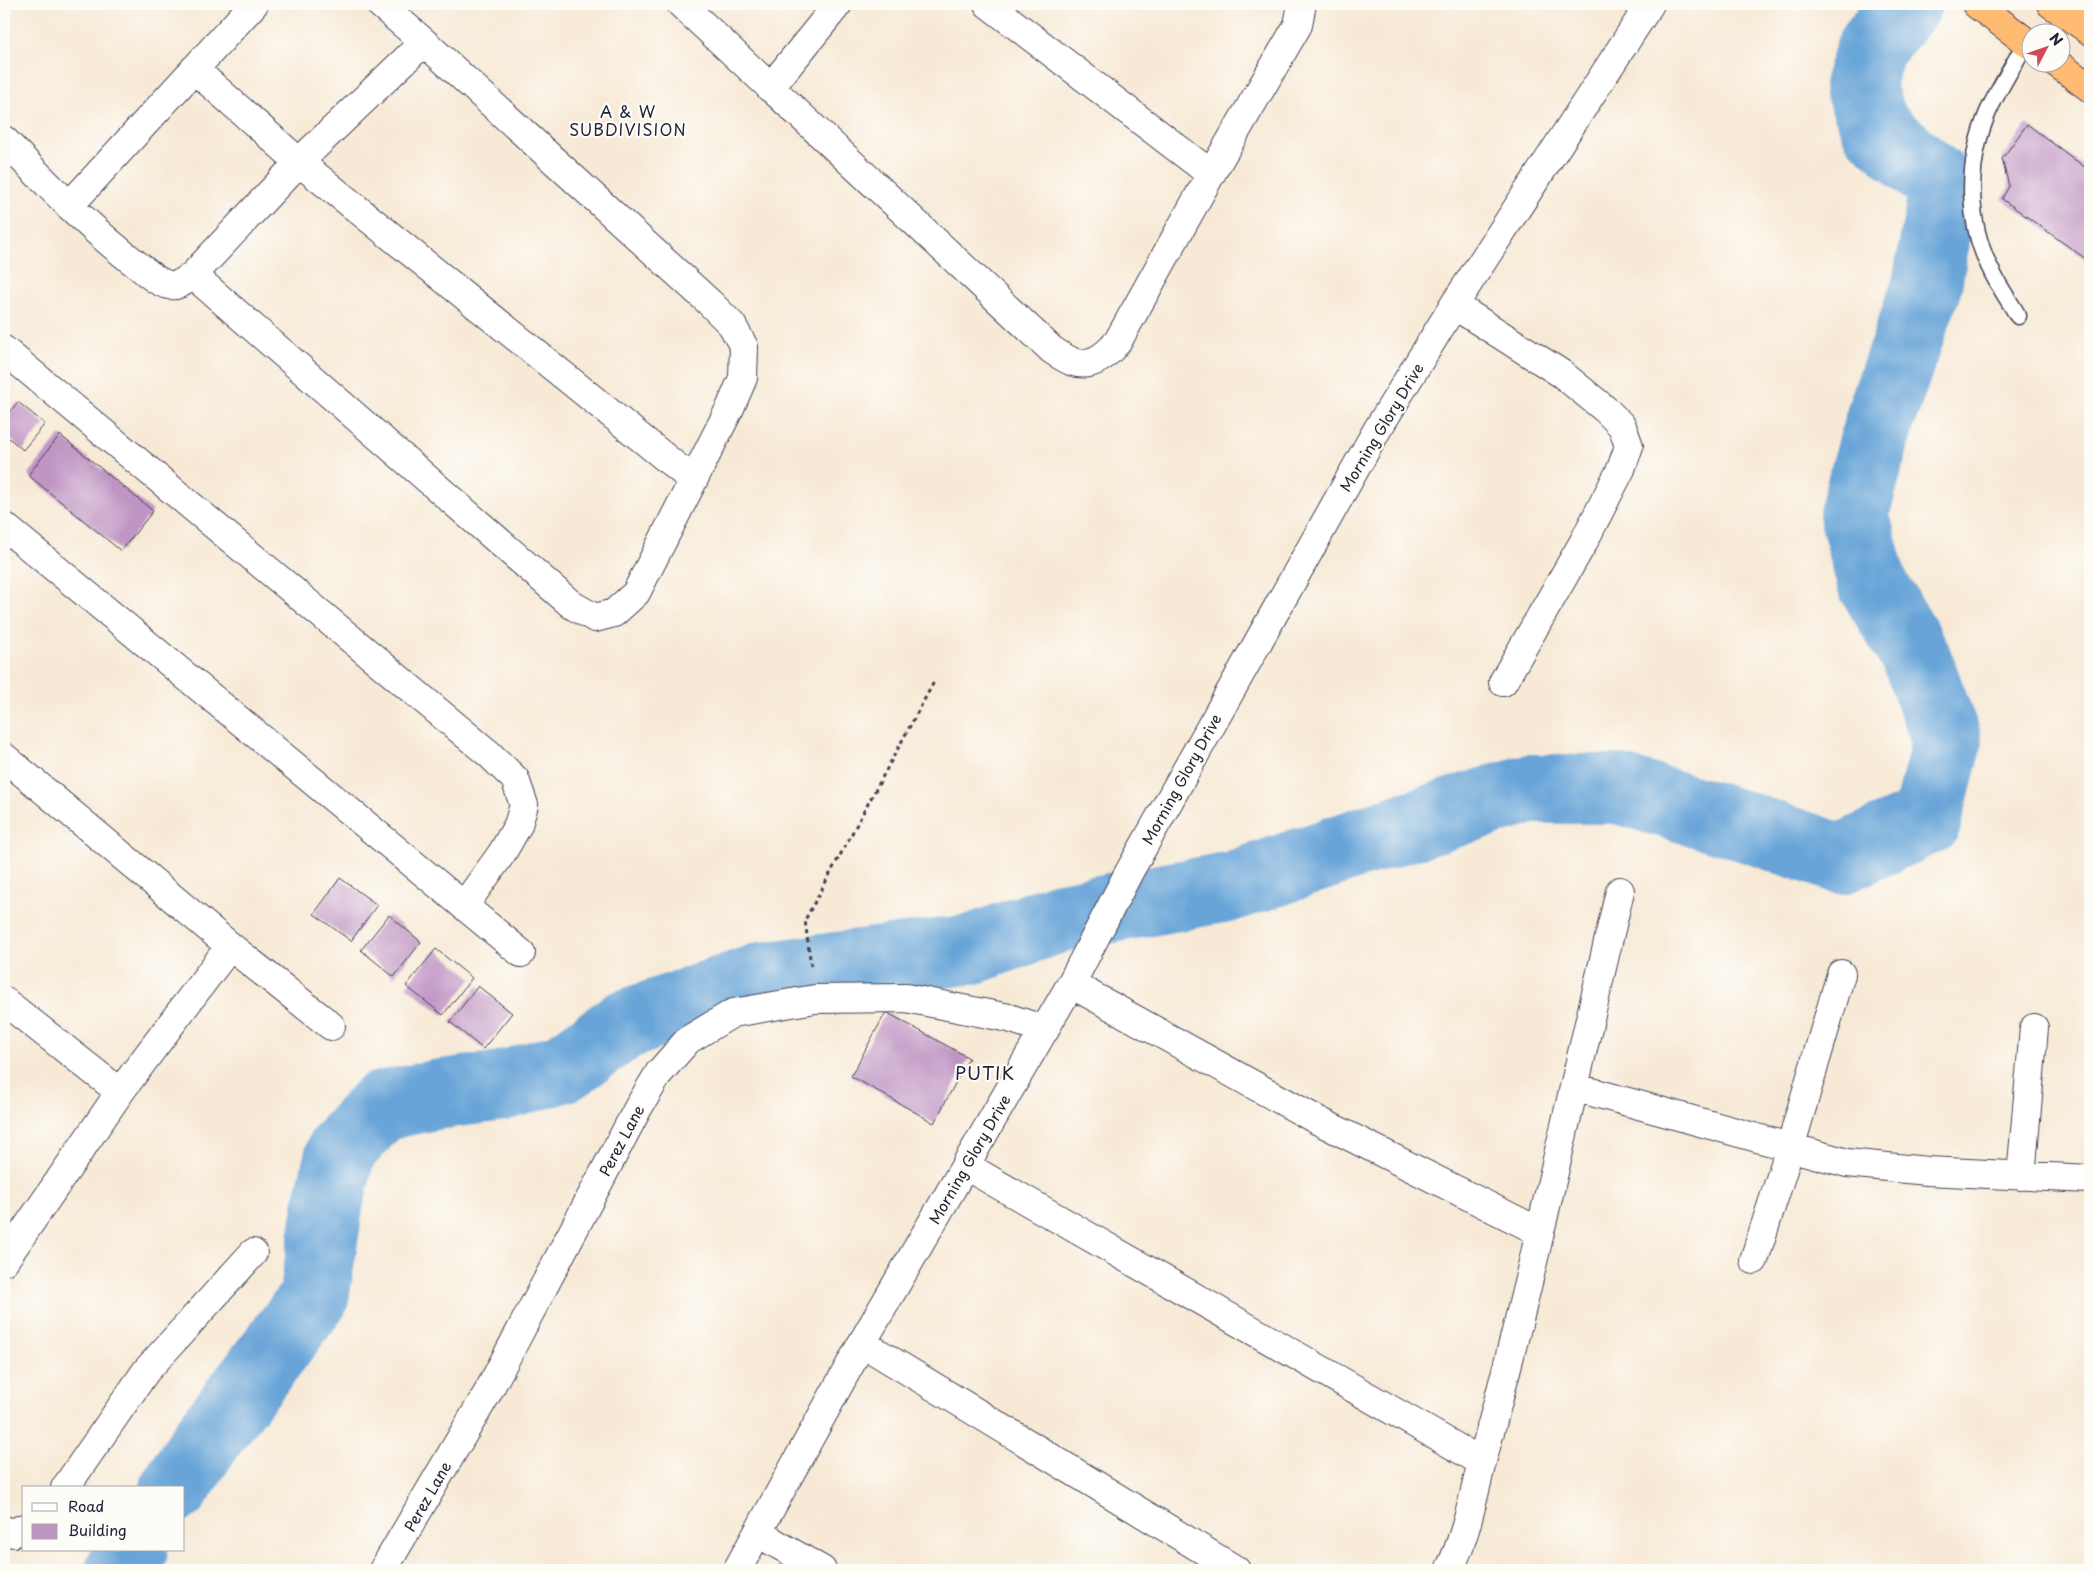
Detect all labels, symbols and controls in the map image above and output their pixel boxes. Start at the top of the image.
north arrow [2022,22,2072,72]
text: N [2045,28,2068,50]
district label: A & W SUBDIVISION [569,99,687,141]
street label: Morning Glory Drive [1333,358,1429,496]
street label: Morning Glory Drive [1135,709,1227,849]
district label: PUTIK [955,1059,1015,1086]
street label: Morning Glory Drive [922,1090,1016,1228]
street label: Perez Lane [593,1100,649,1180]
street label: Perez Lane [398,1457,456,1535]
legend [22,1486,185,1552]
text: Road [68,1494,104,1517]
text: Building [68,1518,127,1541]

